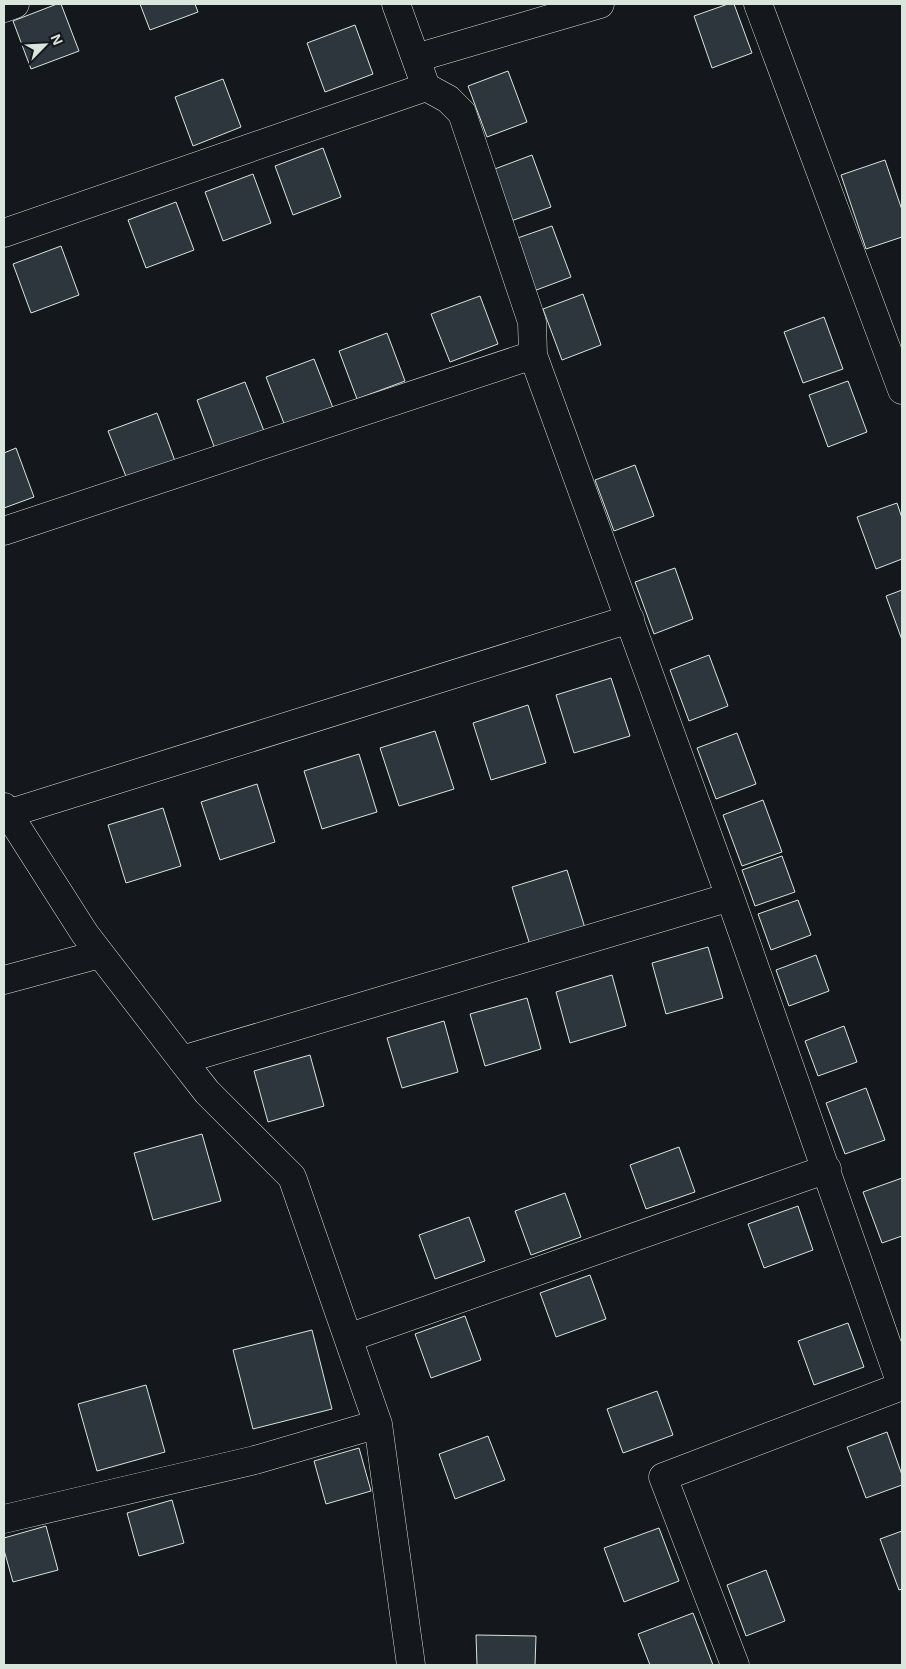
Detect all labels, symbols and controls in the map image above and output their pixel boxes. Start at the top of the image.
north arrow [20,20,70,70]
text: N [48,32,66,48]

